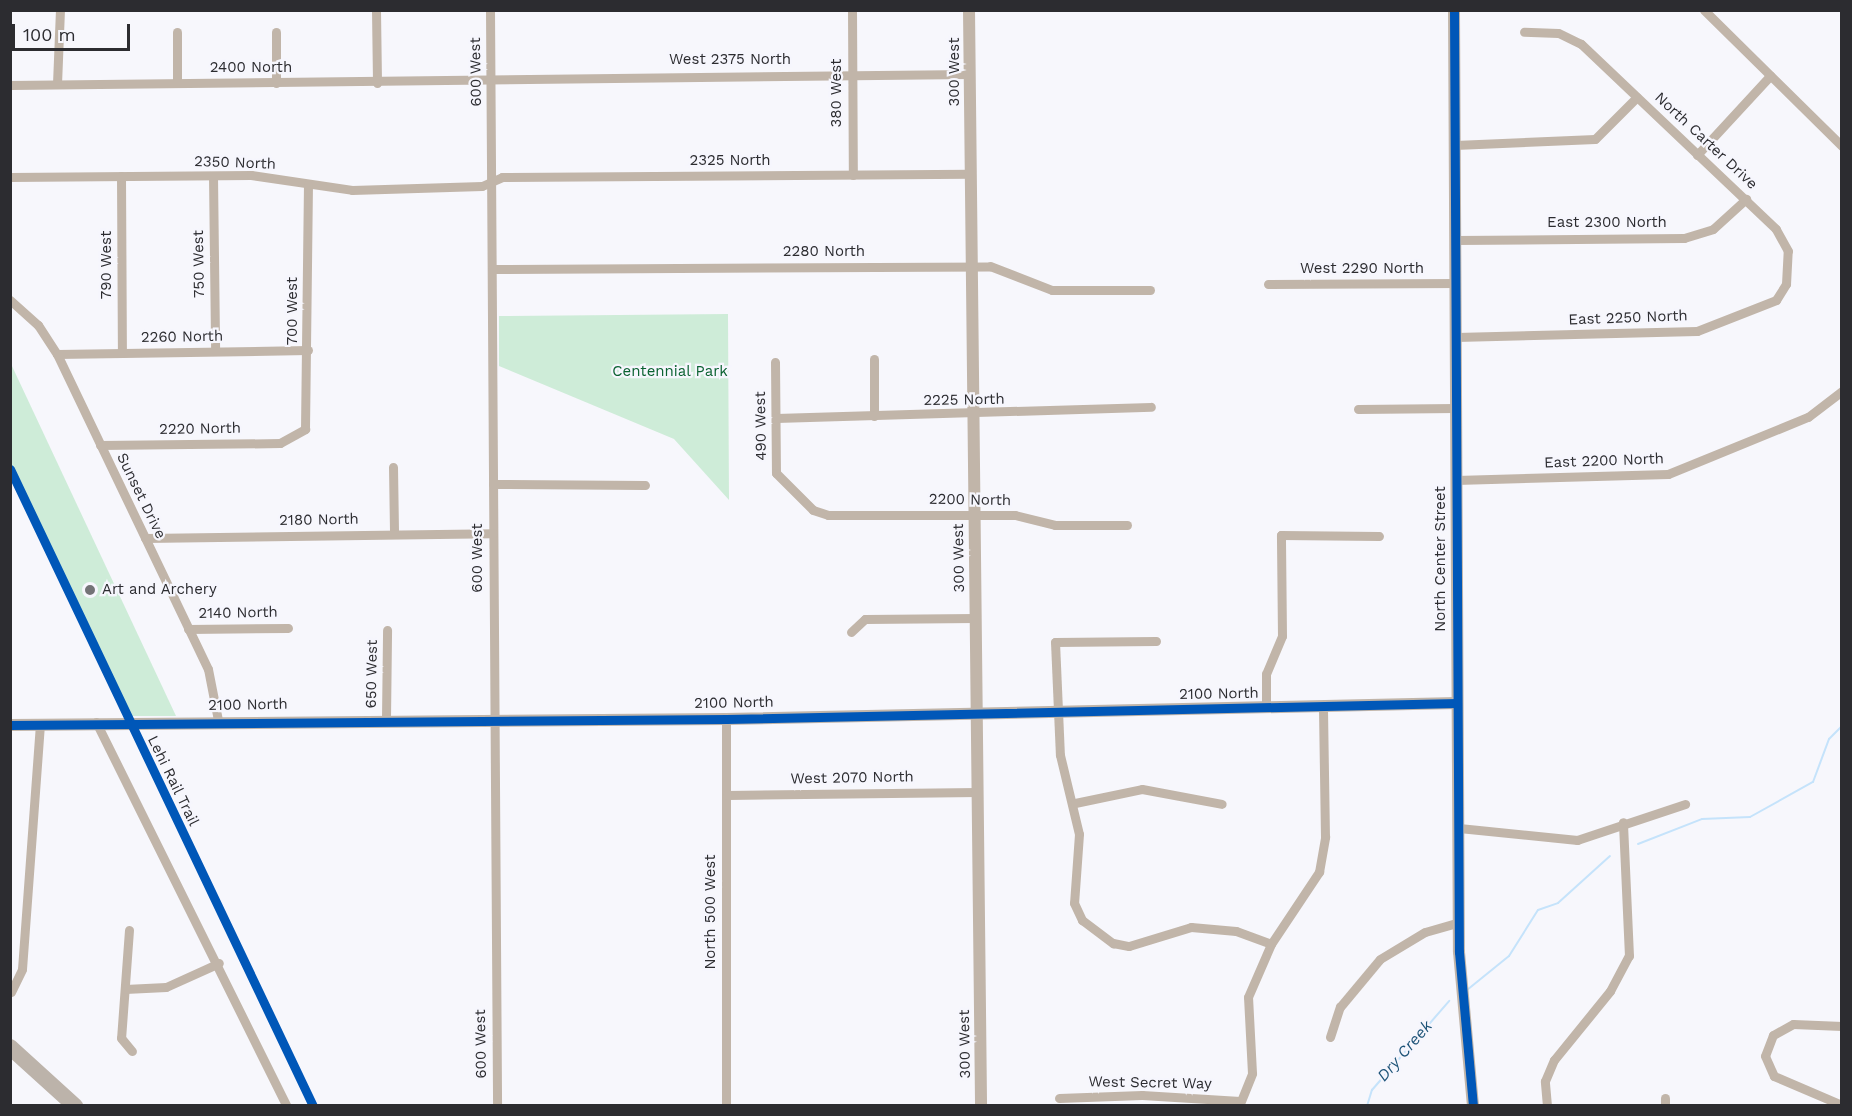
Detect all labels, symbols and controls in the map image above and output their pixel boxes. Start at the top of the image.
scale bar [15,12,134,50]
text: 100 m [23,24,76,45]
street label: 600 West [466,37,486,107]
street label: 300 West [946,37,964,107]
street label: West 2375 North [669,51,791,69]
street label: 380 West [828,58,846,128]
street label: 2400 North [210,59,292,77]
street label: North Carter Drive [1651,89,1761,193]
street label: 2325 North [689,152,771,170]
street label: 2350 North [194,153,276,173]
street label: East 2300 North [1547,214,1667,232]
street label: 750 West [189,230,209,298]
street label: 790 West [98,231,116,299]
street label: 2280 North [783,243,865,261]
street label: West 2290 North [1300,260,1424,278]
street label: 700 West [284,277,302,345]
street label: East 2250 North [1568,307,1688,329]
street label: 2260 North [141,327,223,347]
park label: Centennial Park [612,363,728,381]
street label: 2225 North [923,390,1005,410]
street label: 490 West [751,391,771,461]
street label: 2220 North [159,419,241,439]
street label: Sunset Drive [113,450,169,542]
street label: East 2200 North [1544,450,1664,472]
street label: North Center Street [1432,486,1450,632]
street label: 2200 North [929,490,1011,510]
street label: 2180 North [279,510,359,530]
street label: 600 West [469,523,487,593]
street label: 300 West [949,523,969,593]
place label: Art and Archery [102,581,217,599]
marker: Art and Archery [83,583,97,597]
street label: 2140 North [198,603,278,623]
street label: 650 West [362,639,382,709]
street label: 2100 North [1179,684,1259,704]
street label: 2100 North [694,693,774,713]
street label: 2100 North [208,695,288,715]
street label: Lehi Rail Trail [143,733,203,829]
street label: West 2070 North [790,768,914,788]
street label: North 500 West [702,854,720,970]
street label: 600 West [471,1009,491,1079]
street label: 300 West [955,1009,975,1079]
water label: Dry Creek [1373,1017,1437,1085]
street label: West Secret Way [1088,1073,1212,1093]

